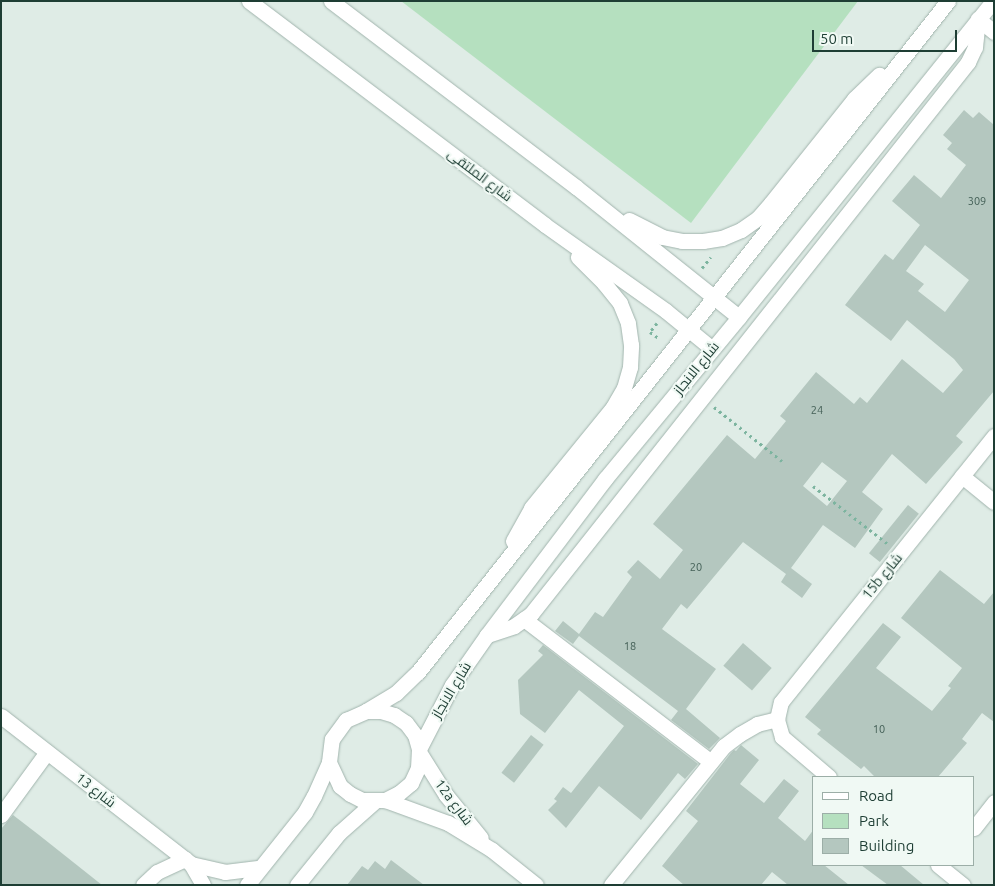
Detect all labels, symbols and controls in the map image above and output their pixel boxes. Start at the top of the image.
scale bar [815,20,960,52]
text: 50 m [820,30,853,47]
street label: شارع الملتقى [444,145,516,205]
house number: 309 [968,194,986,208]
street label: شارع الانجاز [670,338,722,398]
house number: 24 [811,403,823,417]
street label: 15b شارع [858,550,906,602]
house number: 20 [690,560,702,574]
house number: 18 [624,639,636,653]
street label: شارع الانجاز [428,659,474,721]
house number: 10 [873,722,885,736]
street label: شارع 13 [73,769,119,811]
street label: 12a شارع [431,776,477,828]
legend [812,776,975,866]
text: Road [859,787,894,804]
text: Park [859,812,889,829]
text: Building [859,837,914,854]

